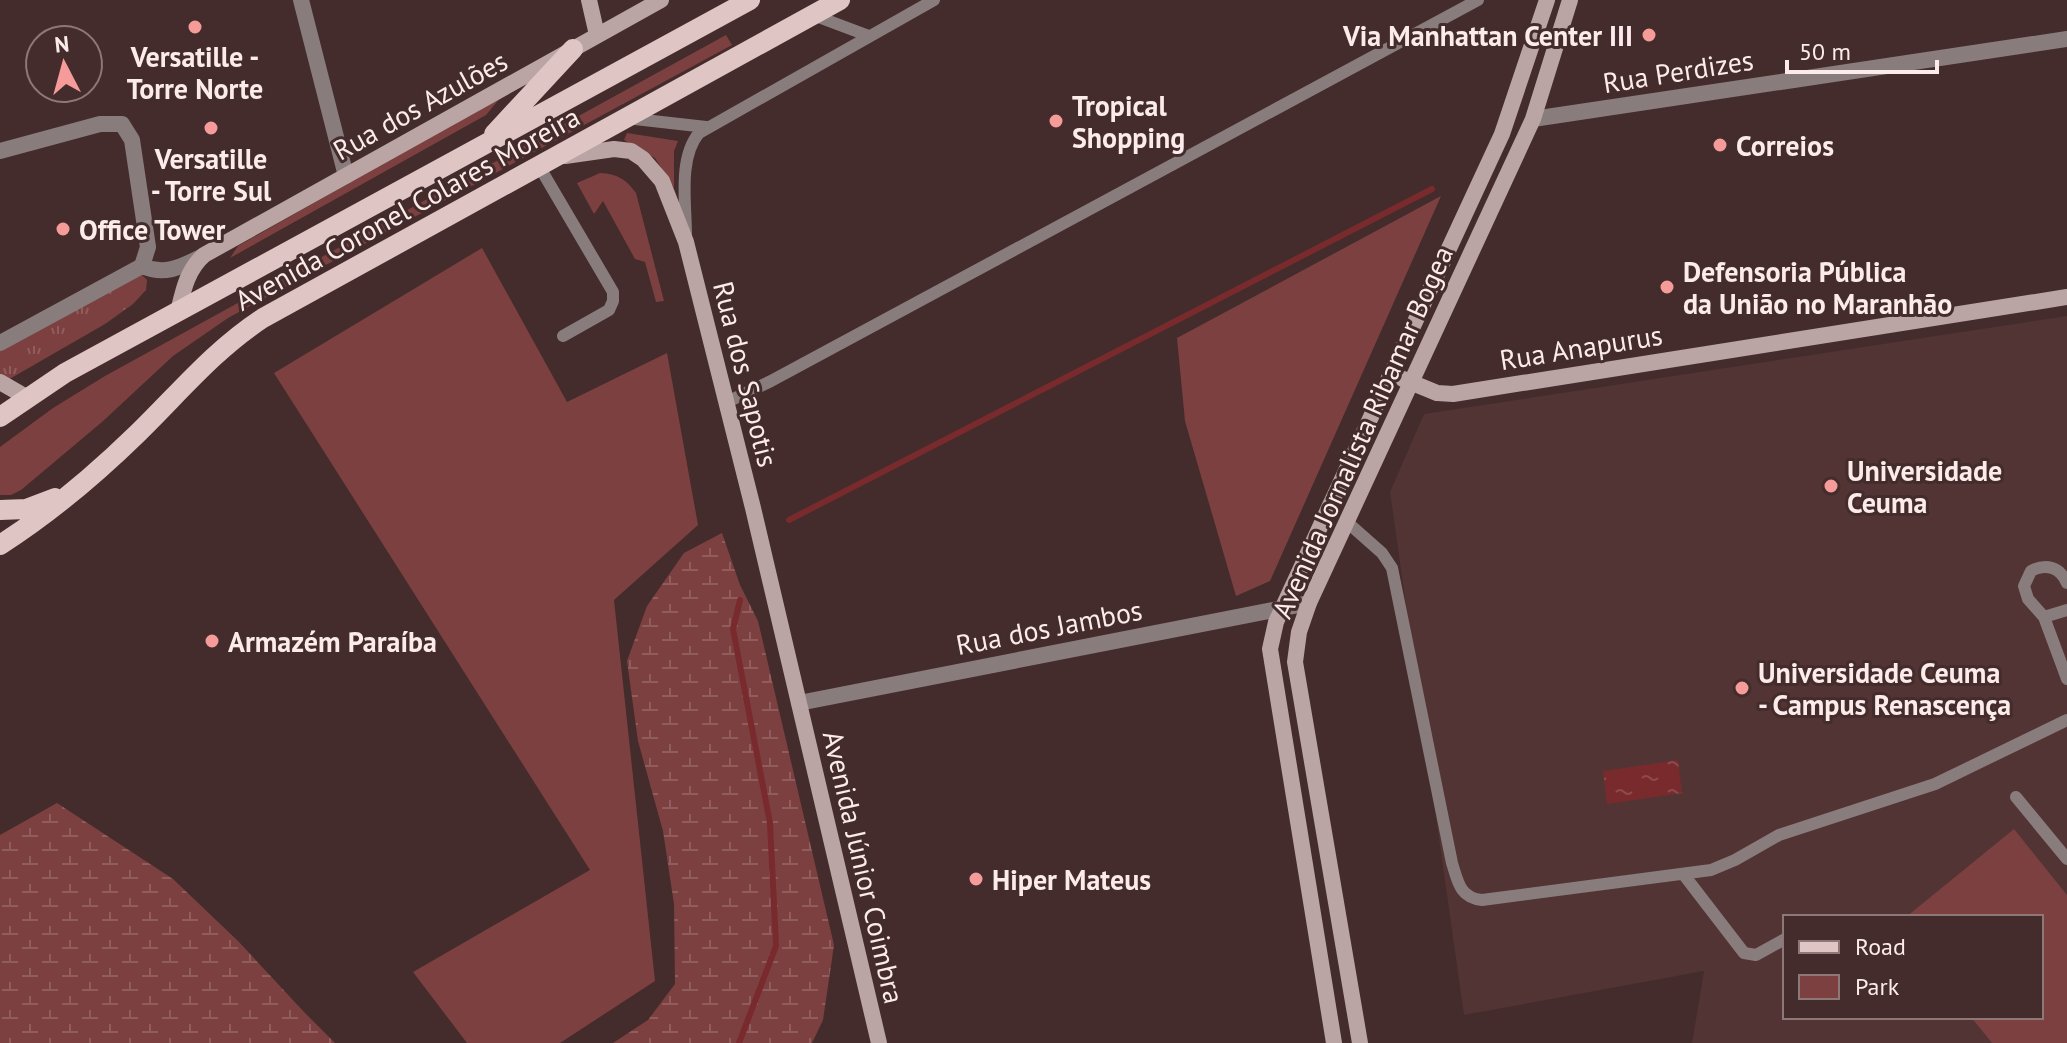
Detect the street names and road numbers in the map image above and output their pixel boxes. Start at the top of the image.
street label: Rua Perdizes [1600,41,1756,101]
street label: Rua dos Azulões [326,42,514,168]
street label: Avenida Coronel Colares Moreira [228,98,586,318]
street label: Avenida Jornalista Ribamar Bogea [1263,240,1461,624]
street label: Rua dos Sapotis [705,277,787,471]
street label: Rua Anapurus [1497,316,1665,378]
street label: Rua dos Jambos [953,591,1145,663]
street label: Avenida Júnior Coimbra [815,727,913,1007]

